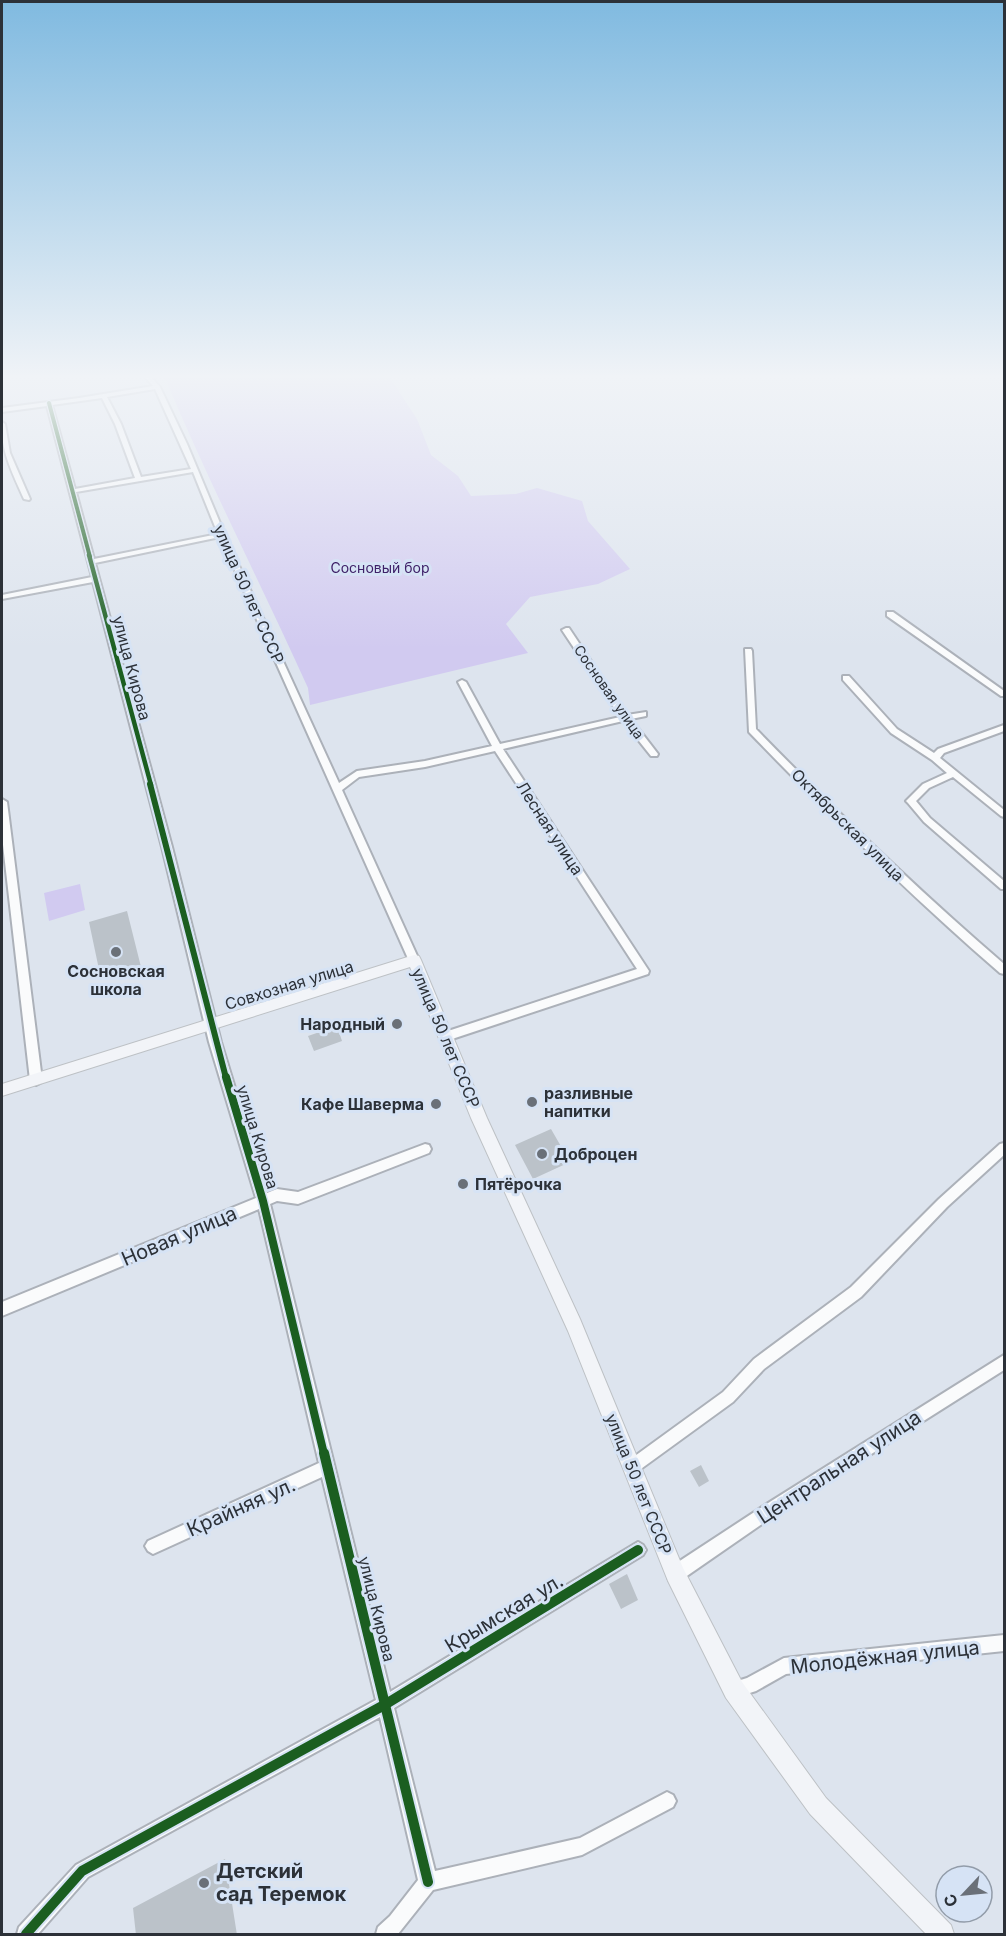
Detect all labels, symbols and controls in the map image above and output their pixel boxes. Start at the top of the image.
street label: улица 50 лет СССР [209,521,289,667]
park label: Сосновый бор [331,559,429,576]
street label: улица Кирова [108,613,156,723]
street label: Сосновая улица [571,642,648,742]
street label: Октябрьская улица [788,765,908,885]
street label: Лесная улица [512,777,588,879]
marker: Сосновская школа [109,945,123,959]
street label: Совхозная улица [222,956,356,1014]
place label: Сосновская школа [67,961,165,999]
street label: улица 50 лет СССР [407,965,485,1111]
place label: Народный [300,1014,385,1034]
marker: Народный [390,1017,404,1031]
street label: улица Кирова [233,1083,283,1191]
place label: разливные напитки [544,1083,633,1121]
place label: Кафе Шаверма [301,1094,424,1114]
marker: разливные напитки [525,1095,539,1109]
marker: Кафе Шаверма [429,1097,443,1111]
place label: Доброцен [554,1144,637,1164]
marker: Доброцен [535,1147,549,1161]
place label: Пятёрочка [475,1174,562,1194]
marker: Пятёрочка [456,1177,470,1191]
street label: Новая улица [118,1201,240,1271]
street label: Центральная улица [753,1405,925,1529]
street label: улица 50 лет СССР [602,1411,676,1557]
street label: Крайняя ул. [183,1472,299,1542]
street label: улица Кирова [354,1554,400,1664]
street label: Крымская ул. [441,1568,567,1658]
street label: Молодёжная улица [789,1635,981,1679]
place label: Детский сад Теремок [216,1859,346,1906]
north arrow [934,1864,994,1924]
marker: Детский сад Теремок [197,1876,211,1890]
text: С [939,1891,962,1910]

